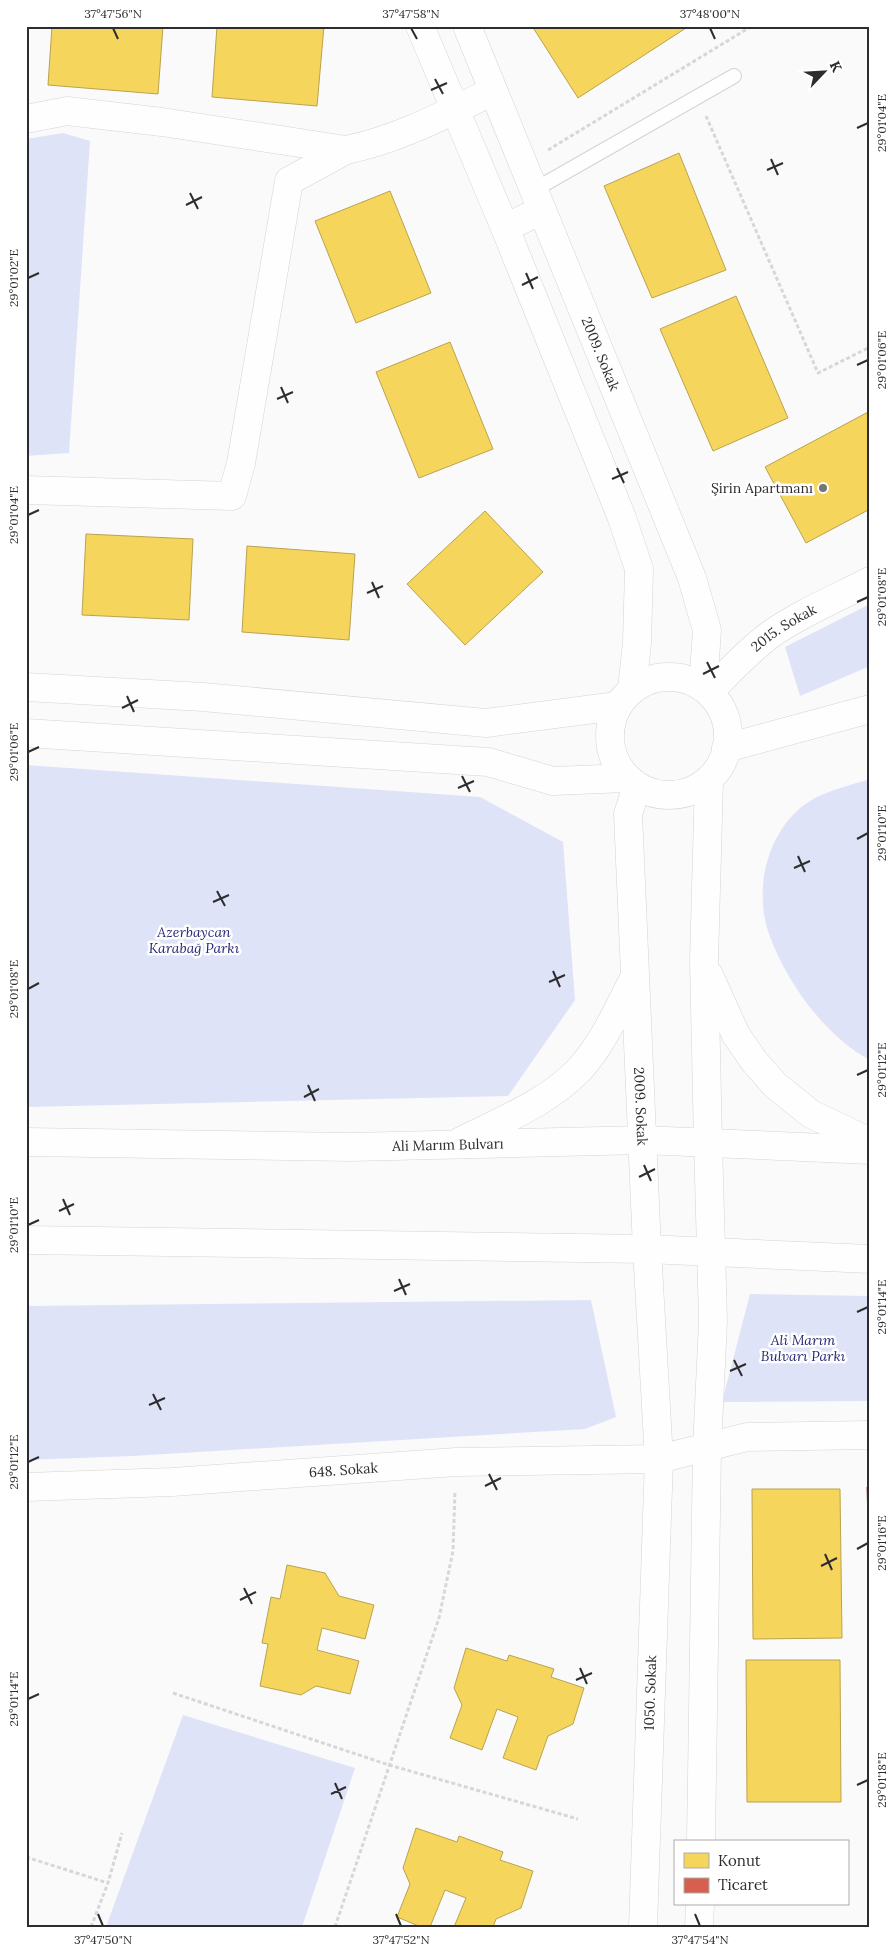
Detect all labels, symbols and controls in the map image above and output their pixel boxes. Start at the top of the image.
text: 37°47'56"N [84,6,142,21]
text: 37°47'58"N [382,6,440,21]
text: 37°48'00"N [680,6,740,21]
north arrow [798,48,848,98]
text: K [826,58,846,75]
text: 29°01'04"E [874,94,889,152]
text: 29°01'02"E [6,249,21,307]
street label: 2009. Sokak [577,314,624,394]
text: 29°01'06"E [874,331,889,389]
place label: Şirin Apartmanı [711,479,813,497]
marker: Şirin Apartmanı [817,482,829,494]
text: 29°01'04"E [6,486,21,544]
text: 29°01'08"E [874,568,889,626]
street label: 2015. Sokak [747,600,820,655]
text: 29°01'06"E [6,723,21,781]
text: 29°01'10"E [874,805,889,861]
park label: Azerbaycan Karabağ Parkı [149,923,240,957]
text: 29°01'08"E [6,960,21,1018]
text: 29°01'12"E [874,1043,889,1097]
street label: 2009. Sokak [630,1067,651,1146]
street label: Ali Marım Bulvarı [391,1134,504,1155]
text: 29°01'10"E [6,1197,21,1253]
text: 29°01'14"E [874,1280,889,1334]
park label: Ali Marım Bulvarı Parkı [761,1331,846,1365]
text: 29°01'12"E [6,1435,21,1489]
street label: 648. Sokak [308,1458,379,1481]
text: 29°01'16"E [874,1515,889,1571]
street label: 1050. Sokak [640,1655,660,1731]
text: 29°01'14"E [6,1672,21,1726]
text: 29°01'18"E [874,1752,889,1808]
legend [674,1840,848,1906]
text: Konut [718,1851,761,1870]
text: Ticaret [718,1875,768,1894]
text: 37°47'50"N [74,1932,132,1947]
text: 37°47'52"N [372,1932,430,1947]
text: 37°47'54"N [671,1932,729,1947]

